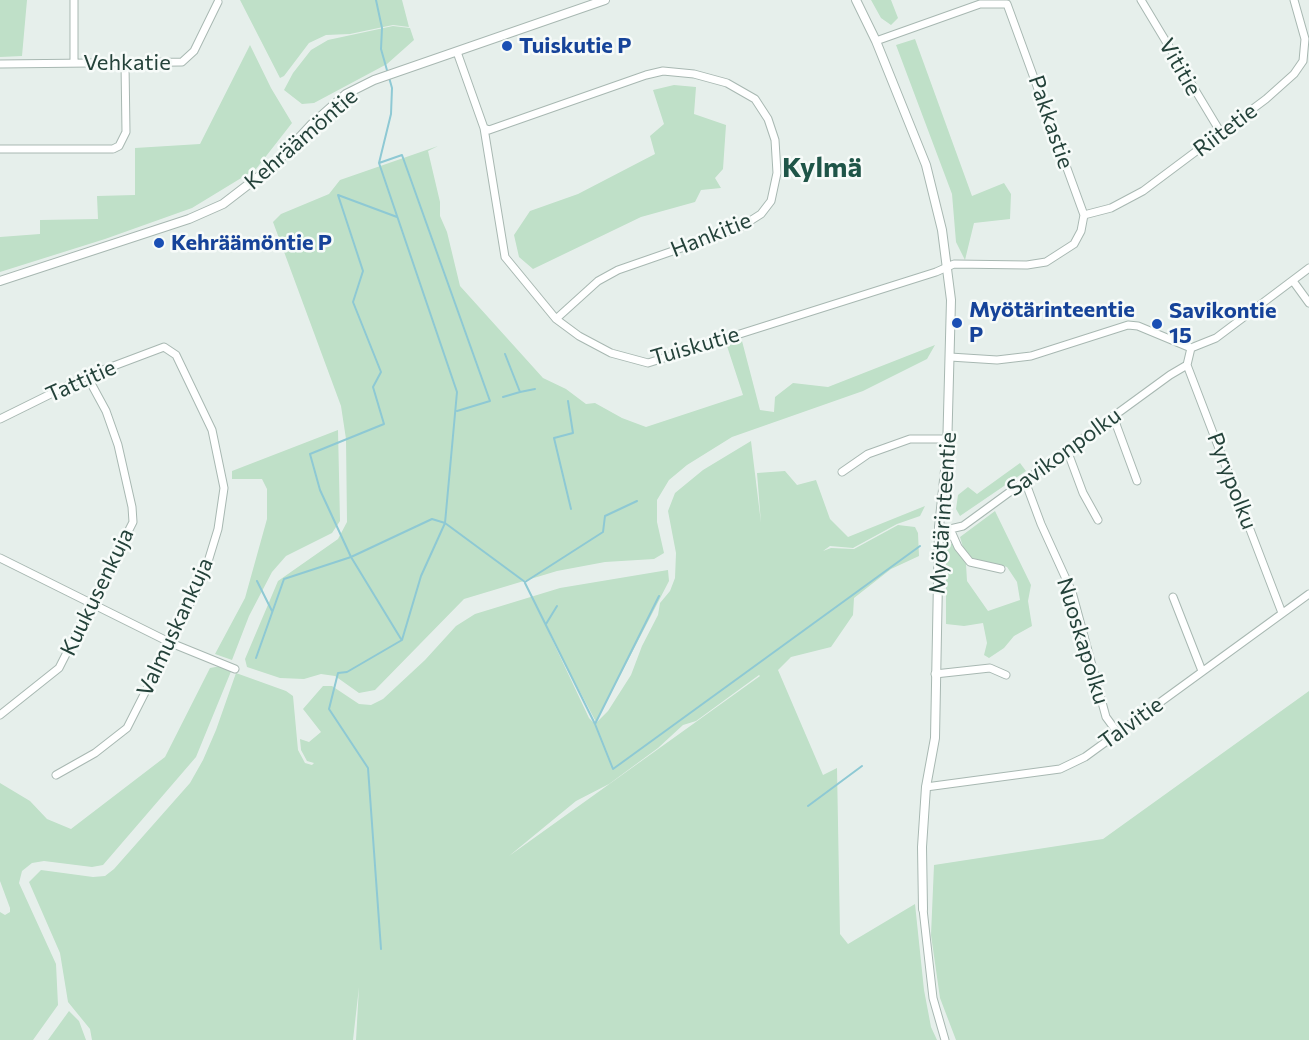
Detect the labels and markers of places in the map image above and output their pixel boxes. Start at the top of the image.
place label: Tuiskutie P [519,33,631,59]
marker: Tuiskutie P [500,39,514,53]
place label: Kehräämöntie P [171,230,332,256]
marker: Kehräämöntie P [152,236,166,250]
place label: Myötärinteentie P [969,297,1135,348]
place label: Savikontie 15 [1169,298,1277,350]
marker: Myötärinteentie P [950,316,964,330]
marker: Savikontie 15 [1150,317,1164,331]

